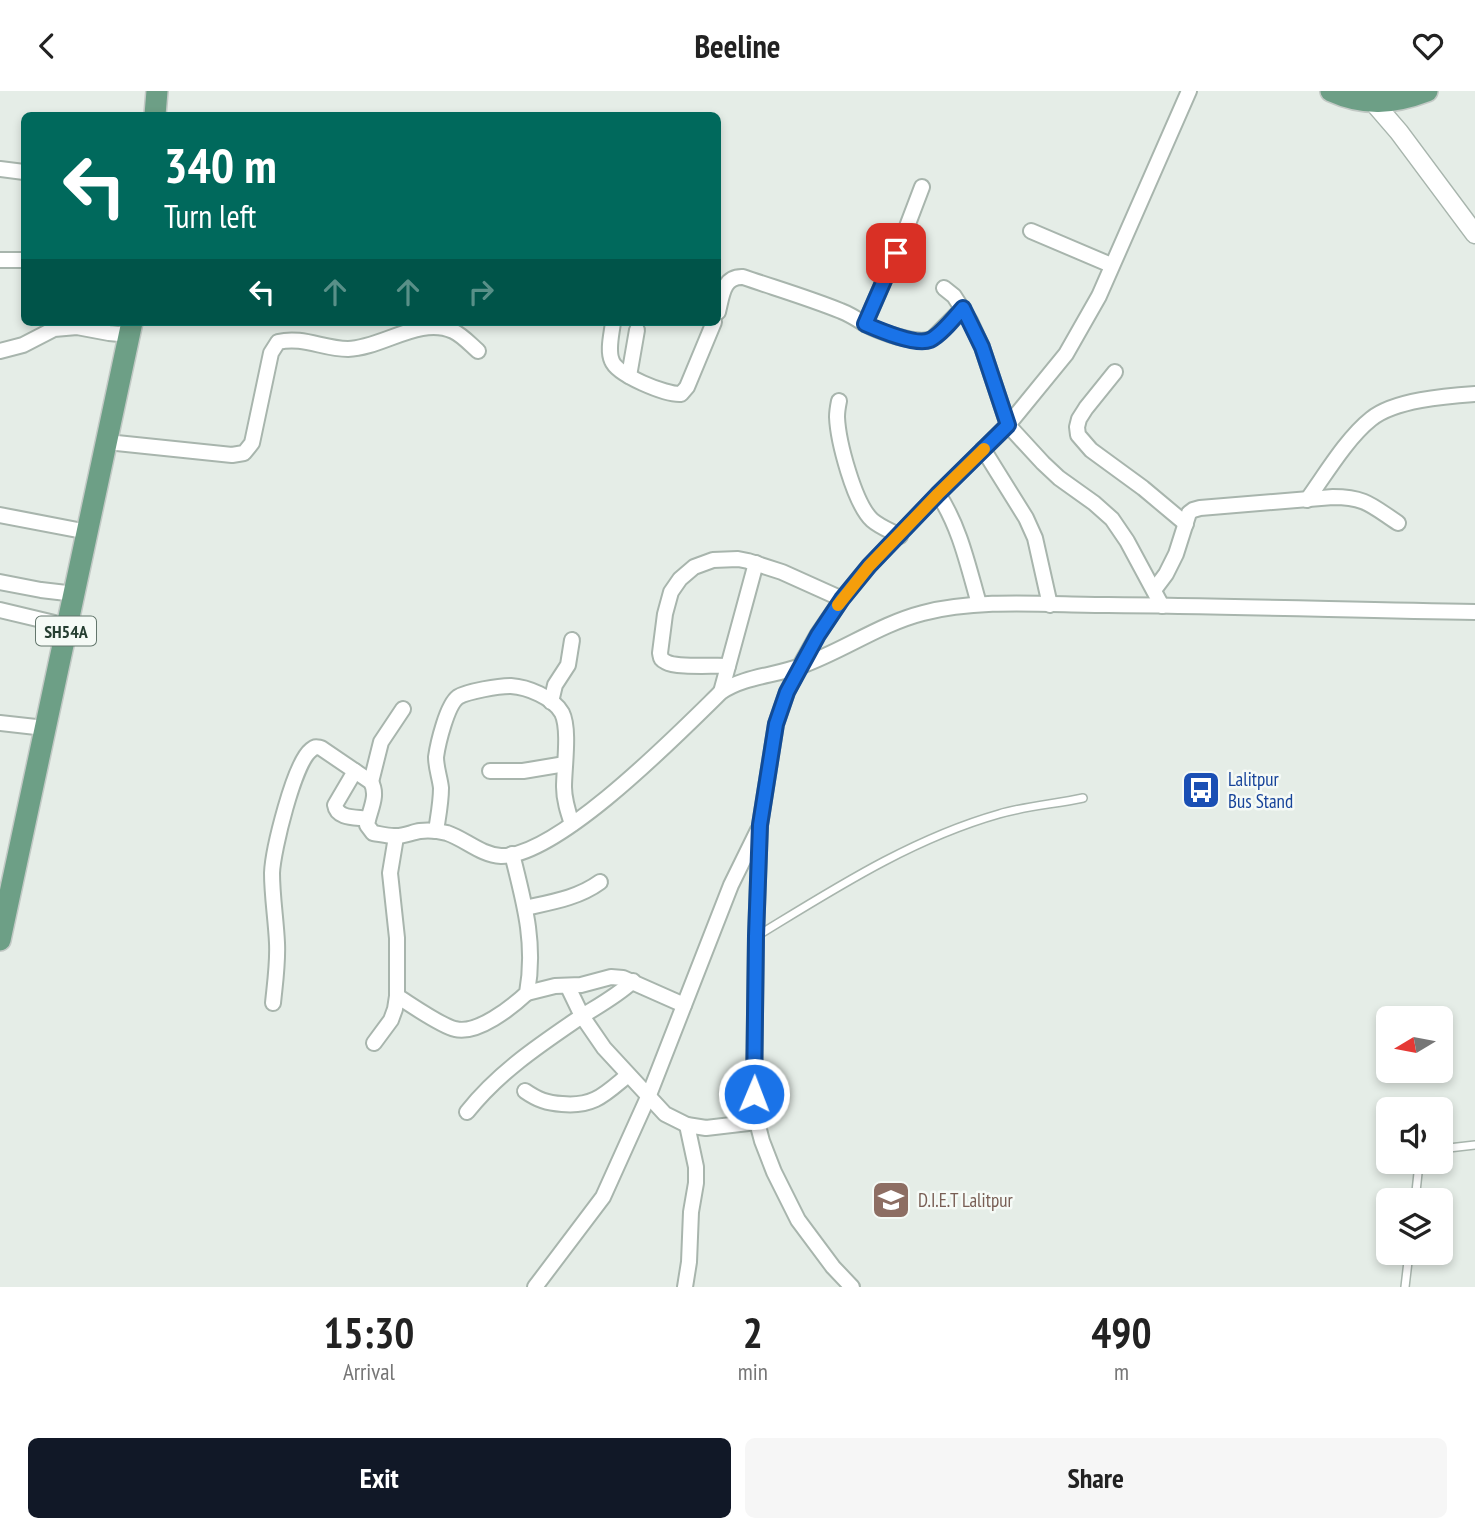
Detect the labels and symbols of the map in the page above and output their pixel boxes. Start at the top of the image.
pin [866,223,926,283]
road number: SH54A [36,617,96,645]
place label: Lalitpur Bus Stand [1228,767,1293,813]
bus stop icon: Lalitpur Bus Stand [1180,769,1222,811]
north arrow [1376,1006,1452,1083]
position arrow [717,1057,791,1131]
school or university icon: D.I.E.T Lalitpur [870,1179,912,1221]
place label: D.I.E.T Lalitpur [918,1188,1013,1212]

